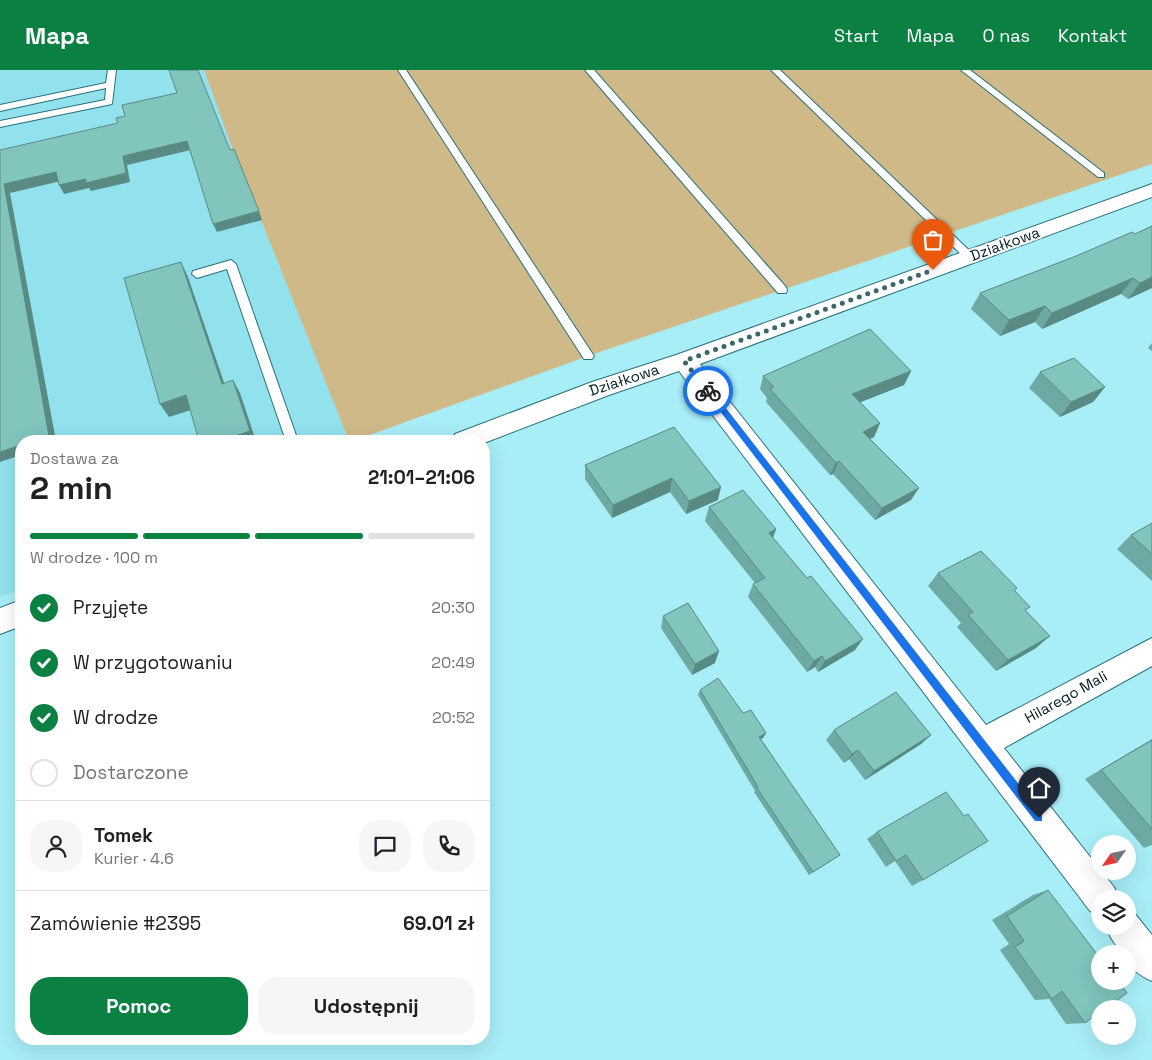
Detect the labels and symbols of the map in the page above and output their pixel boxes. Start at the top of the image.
pin [912,219,954,270]
street label: Działkowa [967,222,1043,265]
street label: Działkowa [586,359,662,400]
courier [683,366,733,416]
street label: Hilarego Mali [1021,666,1111,727]
pin [1018,767,1060,818]
north arrow [1091,835,1136,880]

